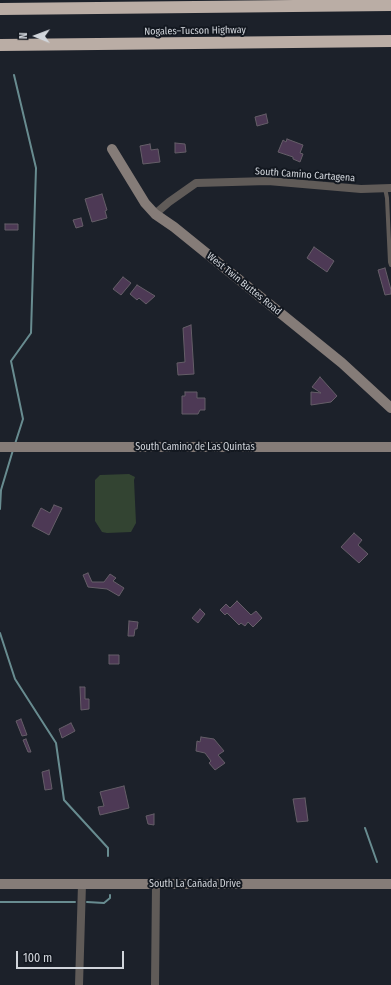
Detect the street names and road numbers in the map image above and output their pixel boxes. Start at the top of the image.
street label: Nogales–Tucson Highway [144,24,246,38]
street label: South Camino Cartagena [255,166,355,184]
street label: West Twin Buttes Road [204,250,284,318]
street label: South Camino de Las Quintas [135,441,255,453]
street label: South La Cañada Drive [149,878,241,890]

